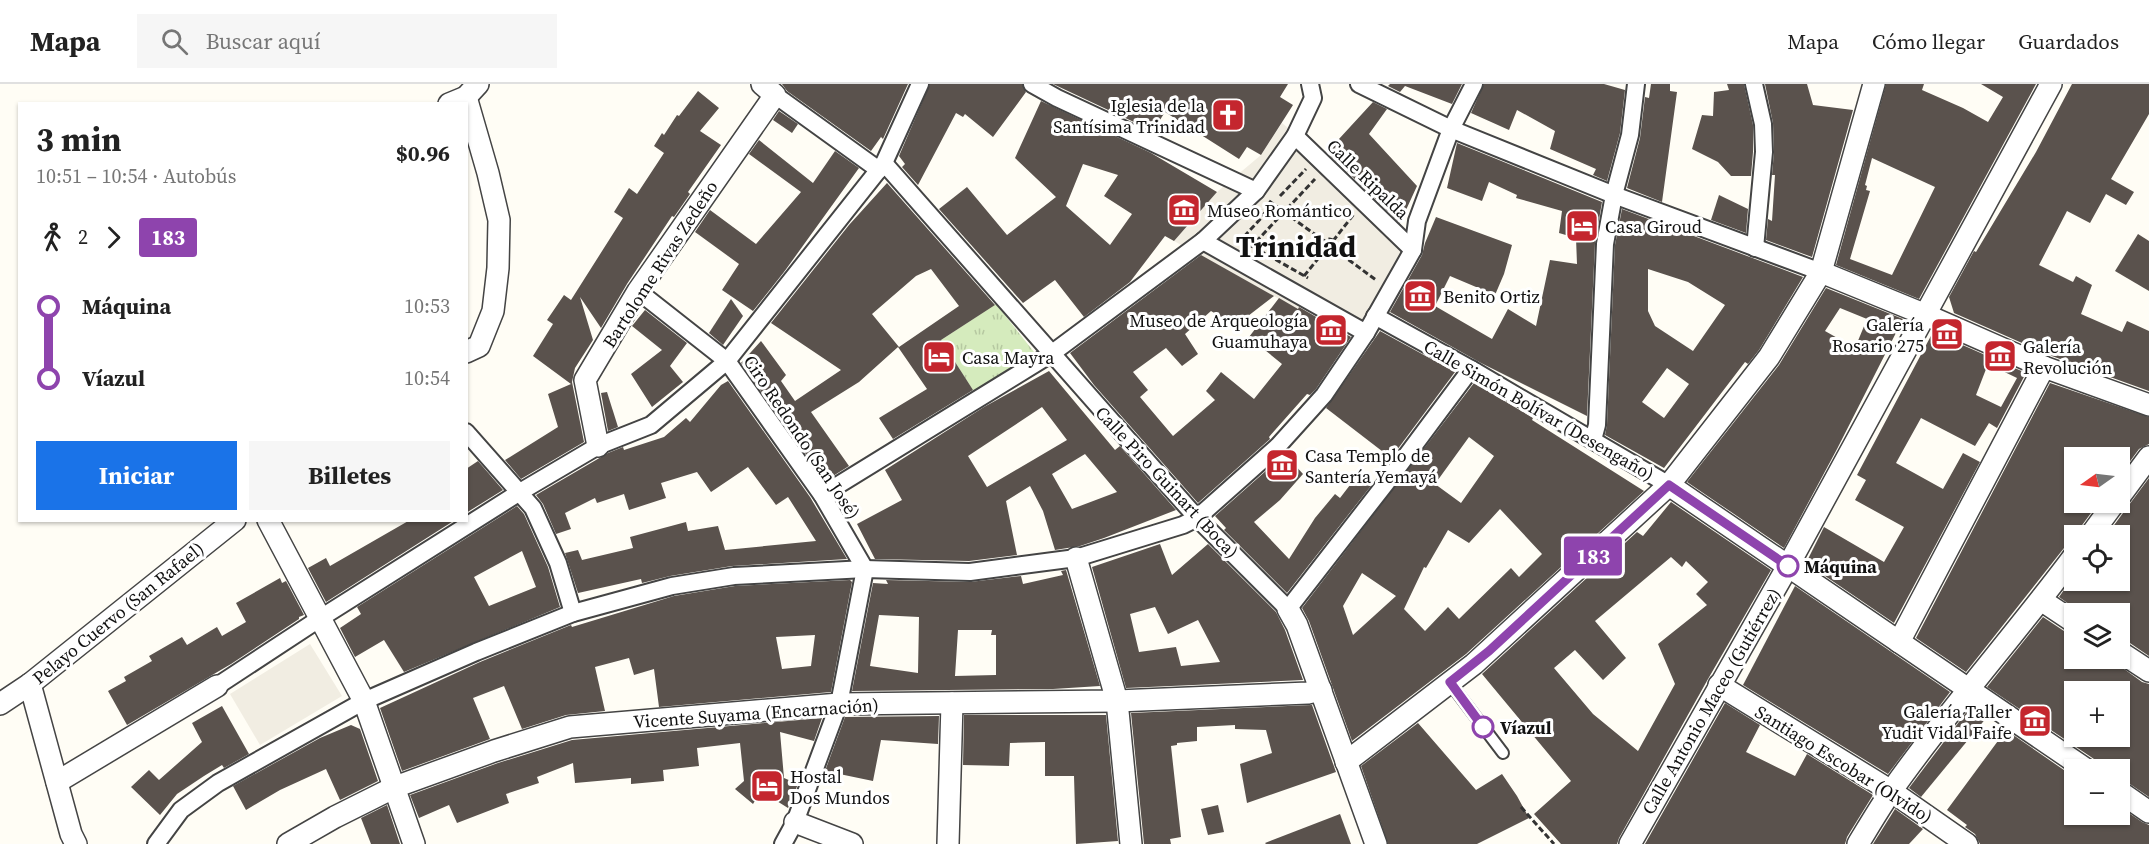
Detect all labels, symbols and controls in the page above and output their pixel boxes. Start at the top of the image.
search box [137,14,557,68]
text: Mapa [30,22,101,60]
icon: search [158,25,191,58]
text: Buscar aquí [206,26,321,56]
text: Mapa [1787,27,1839,56]
text: Cómo llegar [1872,27,1985,56]
text: Guardados [2018,27,2119,56]
place label: Iglesia de la Santísima Trinidad [1053,93,1206,139]
church icon: Iglesia de la Santísima Trinidad [1210,97,1246,133]
text: 3 min [36,117,122,162]
street label: Calle Ripalda [1321,133,1415,225]
text: $0.96 [396,138,450,168]
text: 10:51 – 10:54 · Autobús [36,162,236,190]
street label: Bartolome Rivas Zedeño [596,175,724,352]
museum icon: Museo Romántico [1166,192,1202,228]
place label: Museo Romántico [1207,198,1352,223]
hotel icon: Casa Giroud [1564,208,1600,244]
place label: Casa Giroud [1605,214,1702,239]
icon: walk [36,221,69,254]
icon: forward [97,221,130,254]
text: 2 [78,223,88,251]
text: 183 [151,223,185,252]
district label: Trinidad [1236,226,1356,267]
museum icon: Benito Ortiz [1402,278,1438,314]
place label: Benito Ortiz [1443,284,1540,309]
text: Máquina [82,291,171,321]
text: 10:53 [404,292,450,320]
place label: Museo de Arqueología Guamuhaya [1129,308,1309,354]
museum icon: Museo de Arqueología Guamuhaya [1313,312,1349,348]
place label: Galería Rosario 275 [1832,312,1925,358]
museum icon: Galería Rosario 275 [1929,316,1965,352]
street label: Calle Simón Bolívar (Desengaño) [1419,334,1659,486]
place label: Galería Revolución [2023,334,2112,380]
museum icon: Galería Revolución [1982,338,2018,374]
hotel icon: Casa Mayra [921,339,957,375]
place label: Casa Mayra [962,345,1055,370]
street label: Ciro Redondo (San José) [738,350,866,524]
text: Víazul [82,363,145,393]
text: 10:54 [404,364,450,392]
street label: Calle Piro Guinart (Boca) [1090,400,1244,564]
button: Iniciar [36,441,237,510]
button: Billetes [249,441,450,510]
place label: Casa Templo de Santería Yemayá [1305,443,1438,489]
museum icon: Casa Templo de Santería Yemayá [1264,447,1300,483]
north arrow [2064,447,2130,513]
map controls [2064,447,2130,825]
button: locate [2064,525,2130,591]
street label: Pelayo Cuervo (San Rafael) [27,536,209,690]
line badge: 183 [1558,536,1628,576]
text: 183 [1576,542,1610,571]
place label: Máquina [1804,554,1877,579]
marker: Máquina [1777,555,1799,577]
street label: Calle Antonio Maceo (Gutiérrez) [1636,583,1786,819]
button: layers [2064,603,2130,669]
button: + [2064,681,2130,747]
street label: Vicente Suyama (Encarnación) [632,692,880,734]
street label: Santiago Escobar (Olvido) [1750,699,1938,829]
place label: Galería Taller Yudit Vidal Faife [1881,699,2012,745]
museum icon: Galería Taller Yudit Vidal Faife [2017,703,2053,739]
place label: Víazul [1500,715,1552,740]
marker: Víazul [1472,716,1494,738]
button: − [2064,759,2130,825]
place label: Hostal Dos Mundos [790,764,890,810]
hotel icon: Hostal Dos Mundos [749,768,785,804]

